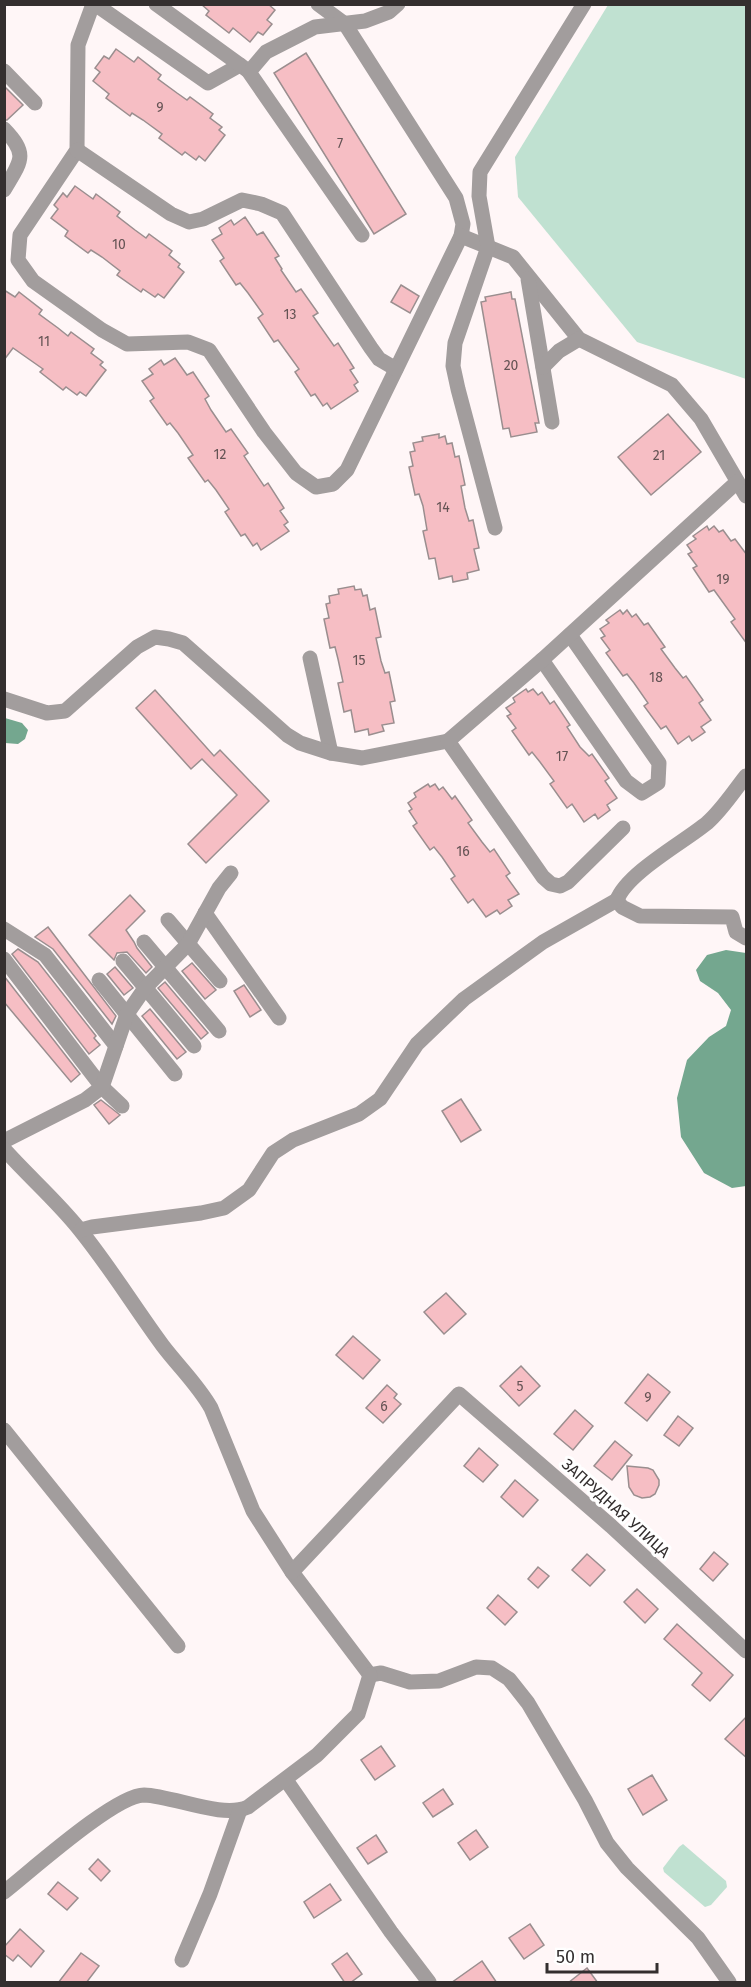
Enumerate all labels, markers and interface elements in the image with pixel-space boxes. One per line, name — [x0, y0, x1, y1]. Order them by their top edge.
house number: 9 — [156, 99, 164, 116]
house number: 7 — [337, 135, 343, 152]
house number: 10 — [112, 236, 126, 253]
house number: 13 — [283, 306, 297, 323]
house number: 11 — [38, 333, 50, 350]
house number: 20 — [504, 357, 519, 374]
house number: 12 — [214, 446, 227, 463]
house number: 21 — [653, 447, 665, 464]
house number: 14 — [436, 499, 450, 516]
house number: 19 — [716, 571, 730, 588]
house number: 15 — [352, 652, 366, 669]
house number: 18 — [649, 669, 663, 686]
house number: 17 — [556, 748, 568, 765]
house number: 16 — [456, 843, 470, 860]
house number: 5 — [516, 1378, 524, 1395]
house number: 9 — [644, 1389, 652, 1406]
house number: 6 — [380, 1398, 388, 1415]
street label: ЗАПРУДНАЯ УЛИЦА — [558, 1455, 675, 1562]
scale bar — [547, 1936, 656, 1974]
text: 50 m — [556, 1946, 595, 1968]

